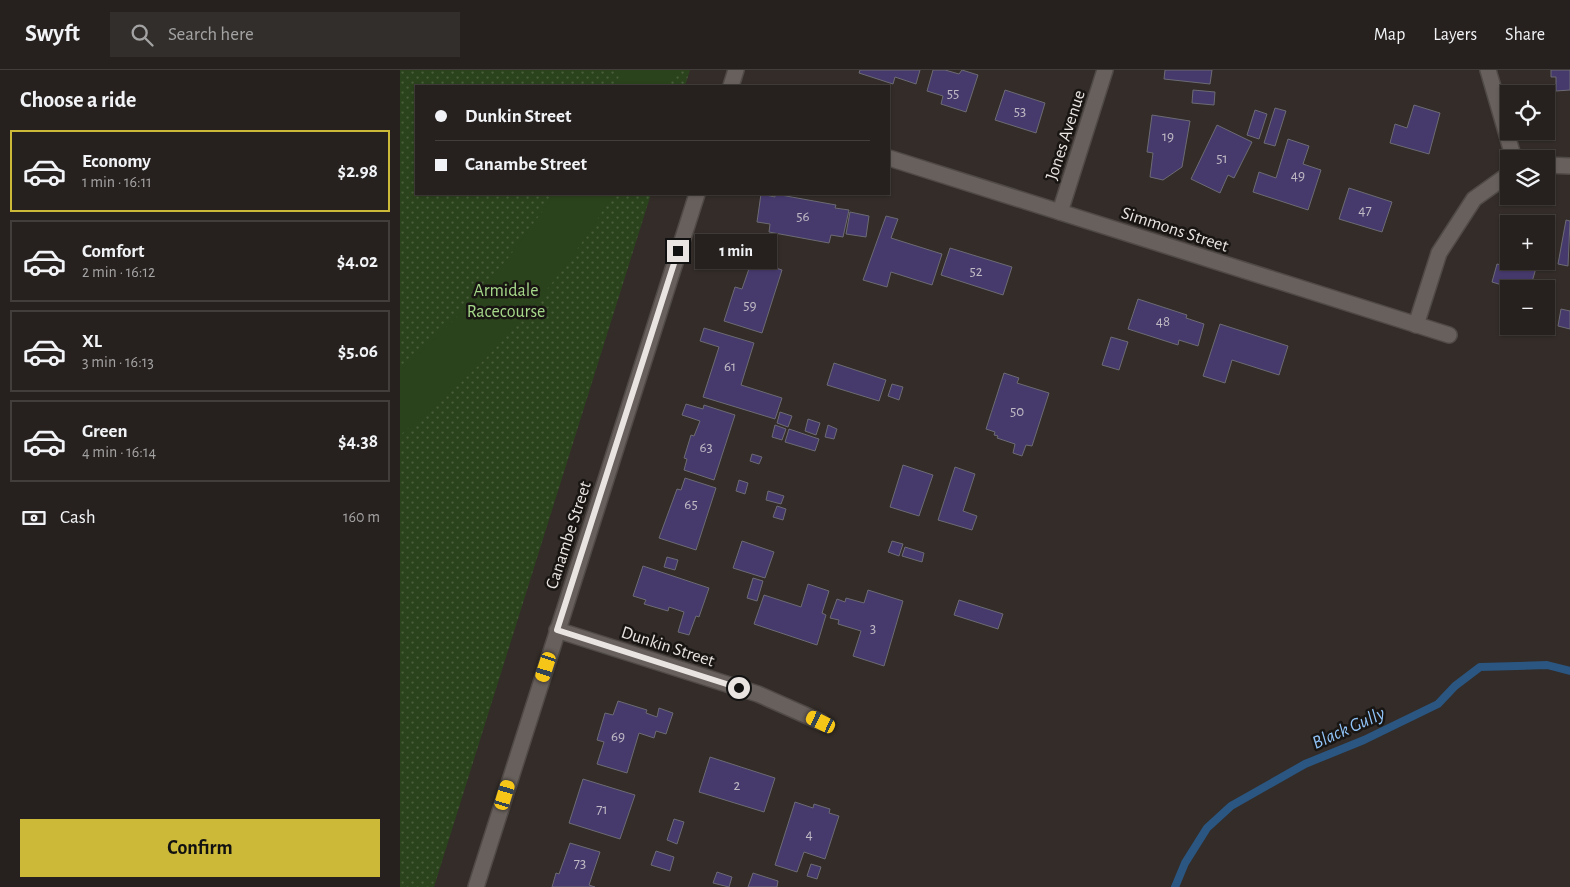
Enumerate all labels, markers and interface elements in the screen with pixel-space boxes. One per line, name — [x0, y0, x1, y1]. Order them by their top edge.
search box — [110, 12, 460, 57]
icon: search — [128, 21, 156, 49]
text: Swyft — [25, 22, 80, 46]
text: Search here — [168, 25, 254, 44]
text: Map — [1374, 26, 1405, 44]
text: Layers — [1433, 26, 1477, 44]
text: Share — [1505, 26, 1545, 44]
map controls — [1500, 85, 1555, 335]
button: locate — [1500, 85, 1555, 140]
house number: 55 — [947, 86, 959, 101]
street label: Jones Avenue — [1043, 88, 1089, 183]
text: Choose a ride — [20, 89, 136, 111]
house number: 53 — [1014, 104, 1026, 119]
text: Dunkin Street — [465, 107, 571, 126]
house number: 19 — [1162, 129, 1174, 144]
icon: car — [22, 149, 67, 194]
button: layers — [1500, 150, 1555, 205]
house number: 51 — [1216, 151, 1228, 166]
text: Economy — [82, 152, 151, 171]
text: Canambe Street — [465, 155, 587, 174]
text: $2.98 — [338, 162, 378, 181]
house number: 49 — [1291, 168, 1305, 183]
text: 1 min · 16:11 — [82, 174, 152, 190]
house number: 47 — [1358, 203, 1372, 218]
street label: Simmons Street — [1119, 204, 1231, 256]
house number: 56 — [796, 209, 810, 224]
button: + — [1500, 215, 1555, 270]
callout: 1 min — [696, 234, 778, 268]
icon: car — [22, 239, 67, 284]
route end — [667, 240, 689, 262]
text: Comfort — [82, 242, 144, 261]
text: 1 min — [719, 243, 753, 259]
text: $4.02 — [337, 252, 378, 271]
text: 2 min · 16:12 — [82, 264, 155, 280]
house number: 52 — [969, 264, 983, 279]
button: − — [1500, 280, 1555, 335]
park label: Armidale Racecourse — [467, 282, 545, 321]
house number: 59 — [743, 298, 757, 313]
house number: 48 — [1156, 314, 1170, 329]
icon: car — [22, 329, 67, 374]
text: XL — [82, 332, 102, 351]
text: $5.06 — [338, 342, 378, 361]
text: 3 min · 16:13 — [82, 354, 154, 370]
house number: 61 — [724, 359, 736, 374]
house number: 50 — [1010, 404, 1024, 419]
icon: car — [22, 419, 67, 464]
text: Green — [82, 422, 128, 441]
text: $4.38 — [338, 432, 378, 451]
house number: 63 — [699, 440, 713, 455]
text: 4 min · 16:14 — [82, 444, 156, 460]
street label: Canambe Street — [543, 479, 595, 591]
house number: 65 — [684, 497, 698, 512]
icon: cash — [20, 504, 48, 532]
text: Cash — [60, 508, 96, 527]
text: 160 m — [343, 509, 380, 525]
house number: 3 — [870, 621, 876, 636]
street label: Dunkin Street — [619, 623, 717, 671]
car — [534, 650, 557, 684]
route start — [728, 677, 750, 699]
water label: Black Gully — [1309, 704, 1388, 753]
car — [804, 709, 837, 735]
house number: 69 — [611, 729, 625, 744]
car — [493, 778, 516, 812]
house number: 2 — [734, 778, 741, 793]
house number: 71 — [596, 802, 608, 817]
button: Confirm — [20, 819, 380, 877]
house number: 4 — [805, 827, 813, 842]
house number: 73 — [574, 856, 586, 871]

